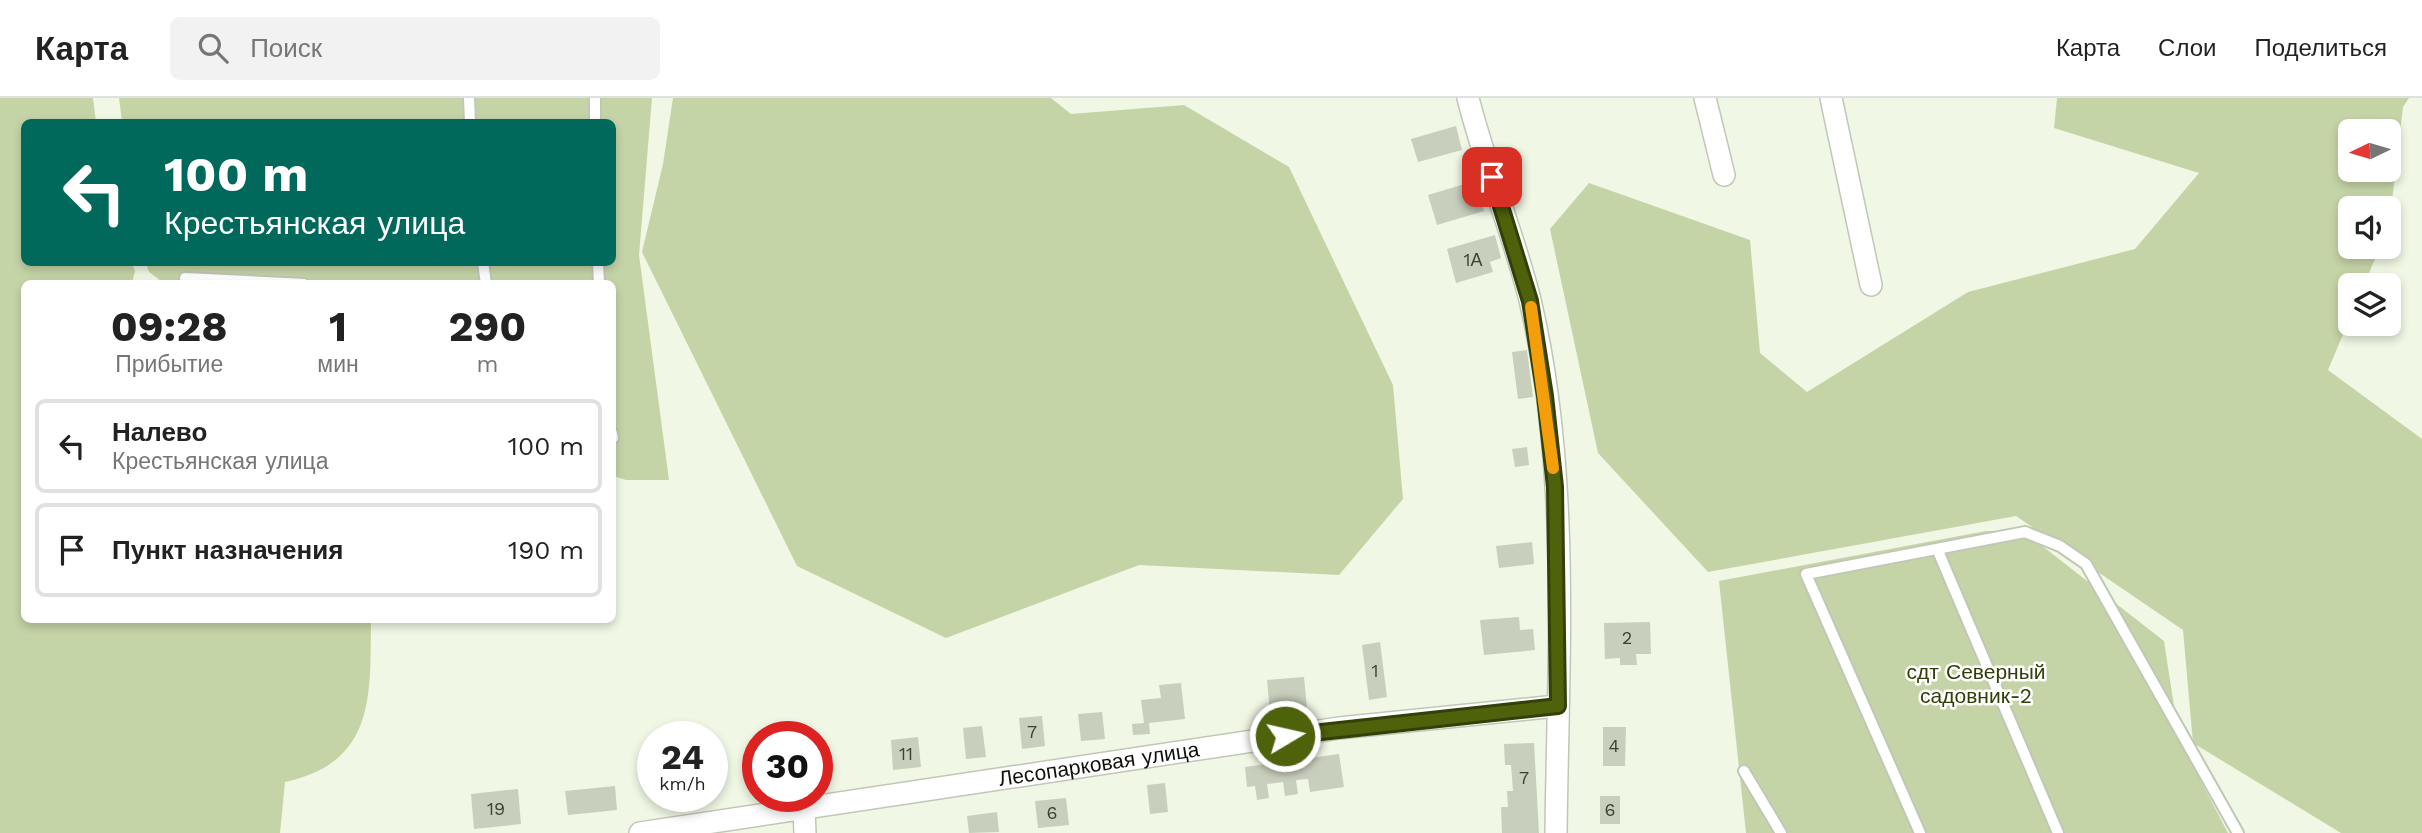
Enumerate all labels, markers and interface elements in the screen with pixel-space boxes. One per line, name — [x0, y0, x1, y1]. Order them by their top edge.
search box — [170, 17, 660, 80]
text: Карта — [35, 29, 128, 68]
icon: search — [194, 29, 232, 67]
text: Поиск — [250, 33, 322, 63]
text: Карта — [2056, 34, 2120, 62]
text: Слои — [2158, 34, 2216, 62]
text: Поделиться — [2254, 34, 2387, 62]
north arrow — [2338, 119, 2401, 182]
map controls — [2338, 119, 2401, 336]
text: 100 m — [164, 145, 308, 203]
icon: left — [49, 147, 140, 238]
pin — [1462, 147, 1522, 207]
icon: arrive — [1473, 158, 1511, 196]
button: sound — [2338, 196, 2401, 259]
text: Крестьянская улица — [164, 204, 465, 242]
house number: 1А — [1463, 249, 1483, 270]
button: layers — [2338, 273, 2401, 336]
text: 09:28 — [111, 302, 228, 351]
text: 1 — [329, 302, 347, 351]
text: 290 — [448, 302, 526, 351]
text: Прибытие — [115, 351, 223, 378]
text: мин — [317, 351, 359, 378]
text: m — [476, 351, 498, 378]
text: Налево — [112, 417, 207, 447]
icon: left — [53, 427, 91, 465]
text: 100 m — [508, 431, 584, 461]
text: Крестьянская улица — [112, 448, 329, 475]
icon: arrive — [53, 531, 91, 569]
text: Пункт назначения — [112, 535, 343, 565]
text: 190 m — [508, 535, 584, 565]
house number: 2 — [1622, 627, 1632, 648]
park label: сдт Северный садовник-2 — [1906, 659, 2046, 708]
house number: 1 — [1371, 660, 1379, 681]
position arrow — [1248, 699, 1322, 773]
speed limit sign: 30 — [742, 721, 833, 812]
house number: 7 — [1027, 721, 1037, 742]
house number: 4 — [1609, 735, 1620, 756]
text: 24 — [661, 736, 704, 778]
street label: Лесопарковая улица — [997, 736, 1201, 791]
house number: 11 — [899, 743, 913, 764]
house number: 7 — [1519, 767, 1529, 788]
text: km/h — [659, 773, 706, 794]
house number: 19 — [487, 798, 505, 819]
house number: 6 — [1605, 799, 1615, 820]
house number: 6 — [1047, 802, 1057, 823]

